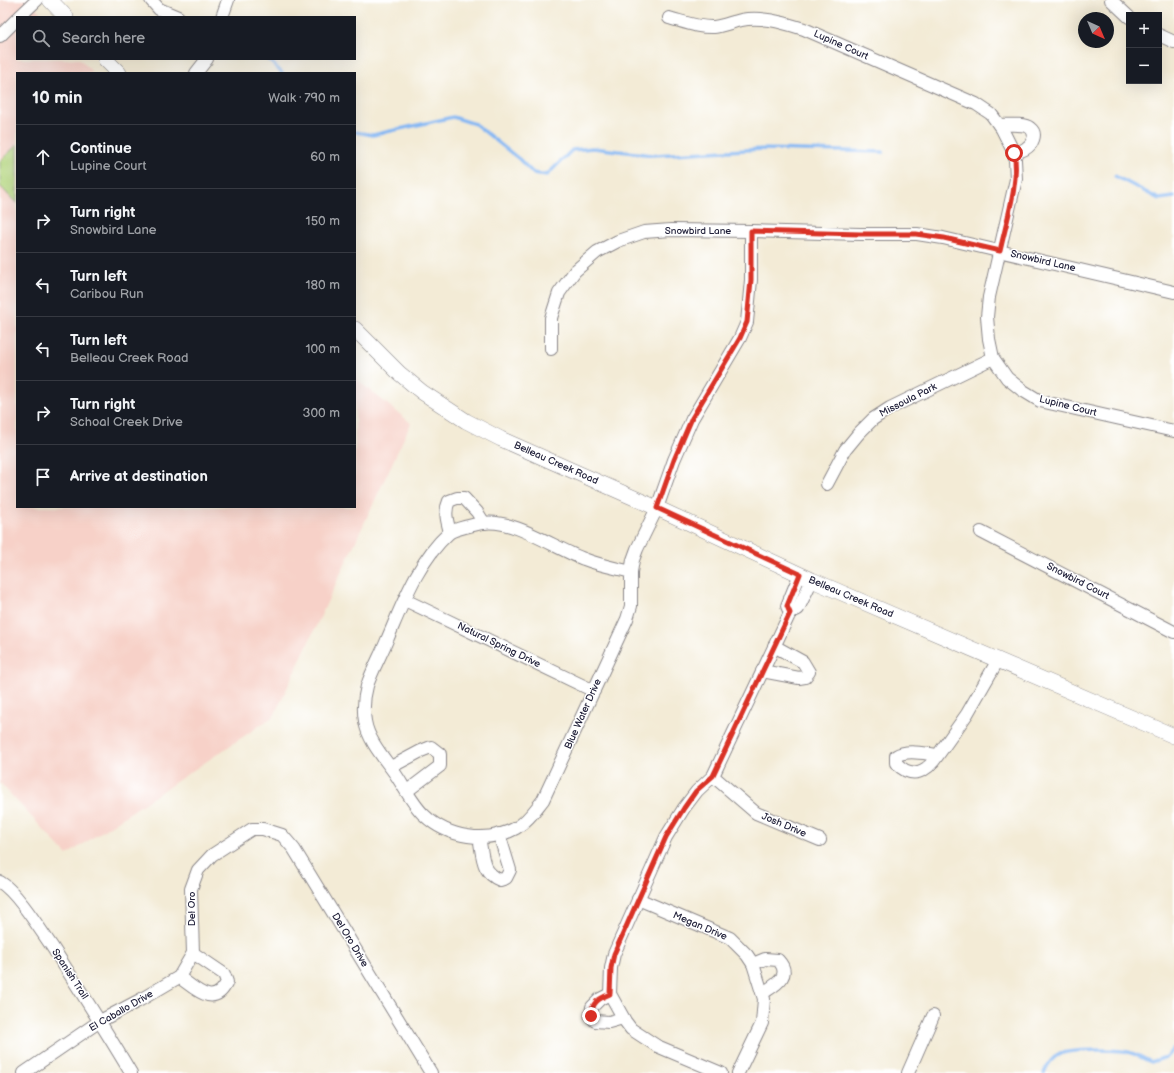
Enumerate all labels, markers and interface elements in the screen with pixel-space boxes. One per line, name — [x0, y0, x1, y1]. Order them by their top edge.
north arrow — [1078, 12, 1114, 48]
map controls — [1126, 12, 1162, 84]
button: + — [1126, 12, 1162, 48]
search box — [16, 16, 356, 60]
icon: search — [30, 27, 52, 49]
street label: Lupine Court — [812, 28, 870, 62]
text: Search here — [62, 29, 145, 48]
button: − — [1126, 48, 1162, 84]
text: 10 min — [32, 88, 83, 108]
text: Walk · 790 m — [268, 90, 340, 106]
text: Continue — [70, 139, 132, 158]
route start — [1005, 144, 1023, 162]
icon: ahead — [32, 146, 54, 168]
text: 60 m — [310, 149, 340, 165]
text: Lupine Court — [70, 158, 146, 174]
text: Turn right — [70, 203, 135, 222]
icon: right — [32, 210, 54, 232]
text: 150 m — [306, 213, 340, 229]
text: Snowbird Lane — [70, 222, 156, 238]
street label: Snowbird Lane — [665, 225, 731, 237]
street label: Snowbird Lane — [1009, 248, 1077, 274]
text: Turn left — [70, 267, 127, 286]
icon: left — [32, 274, 54, 296]
text: 180 m — [305, 277, 340, 293]
text: Caribou Run — [70, 286, 143, 302]
text: Turn left — [70, 331, 127, 350]
icon: left — [32, 338, 54, 360]
text: 100 m — [305, 341, 340, 357]
text: Belleau Creek Road — [70, 350, 189, 366]
street label: Missoula Park — [877, 380, 939, 420]
street label: Lupine Court — [1038, 393, 1098, 419]
text: Turn right — [70, 395, 135, 414]
icon: right — [32, 402, 54, 424]
text: 300 m — [302, 405, 340, 421]
text: Schoal Creek Drive — [70, 414, 183, 430]
street label: Belleau Creek Road — [512, 439, 600, 487]
icon: arrive — [32, 466, 54, 488]
text: Arrive at destination — [70, 467, 208, 486]
street label: Snowbird Court — [1045, 560, 1111, 602]
street label: Belleau Creek Road — [807, 574, 896, 620]
street label: Natural Spring Drive — [455, 620, 543, 670]
street label: Blue Water Drive — [562, 677, 604, 751]
street label: Josh Drive — [760, 810, 808, 840]
street label: Del Oro — [186, 891, 198, 926]
street label: Megan Drive — [671, 909, 729, 943]
street label: Del Oro Drive — [329, 911, 371, 969]
street label: Spanish Trail — [49, 947, 91, 1001]
street label: El Caballo Drive — [87, 988, 155, 1034]
route end — [582, 1007, 600, 1025]

